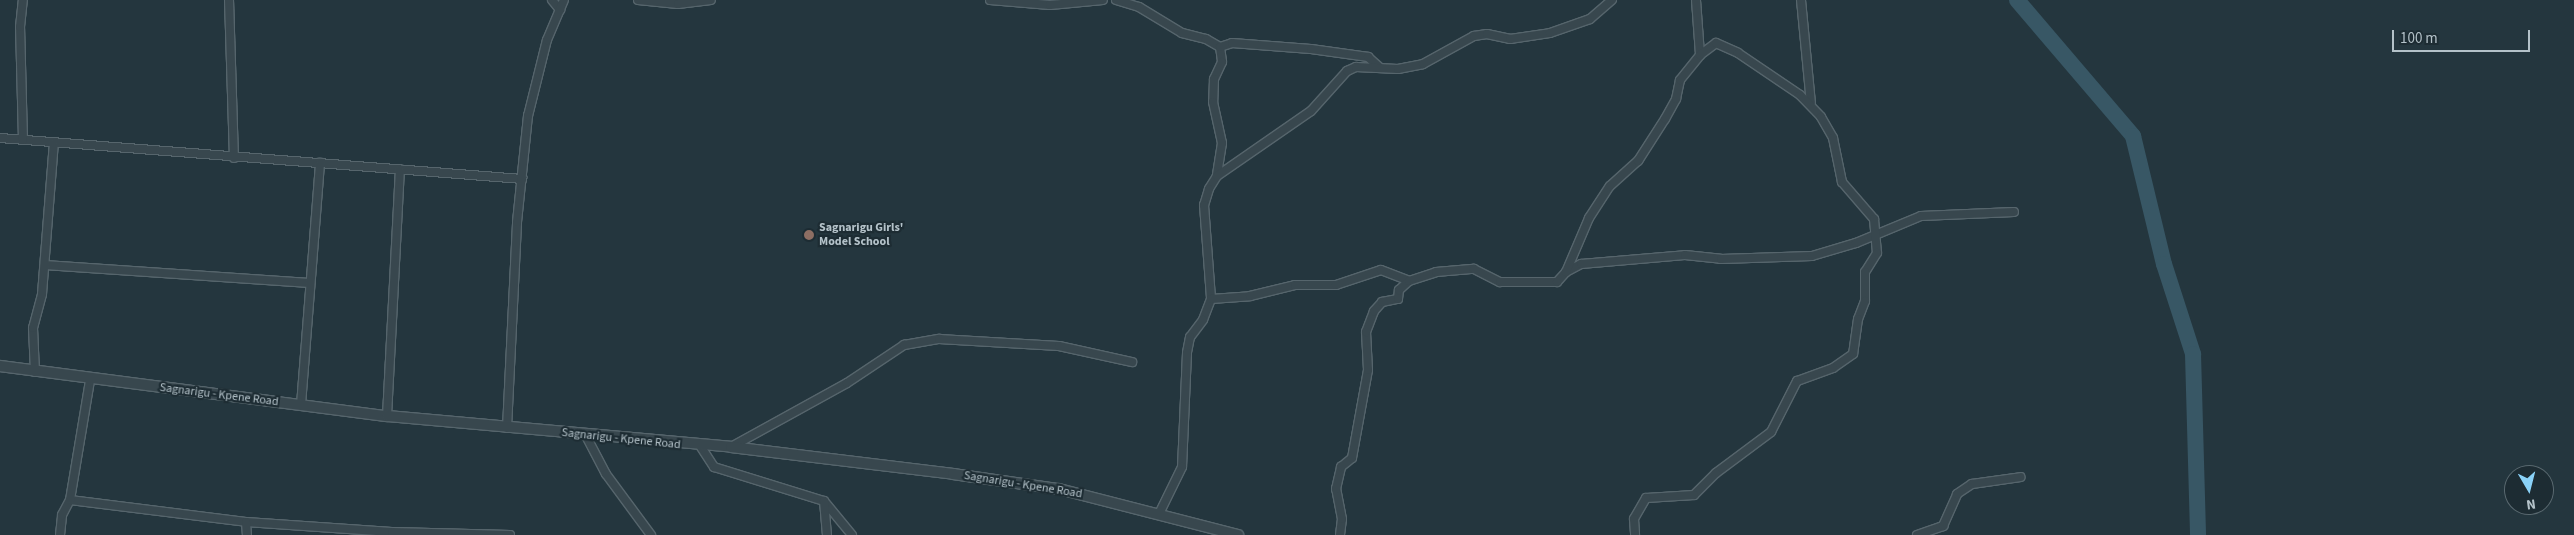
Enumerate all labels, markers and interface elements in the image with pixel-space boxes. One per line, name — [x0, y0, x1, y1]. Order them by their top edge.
scale bar — [2394, 20, 2532, 52]
text: 100 m — [2400, 28, 2438, 49]
place label: Sagnarigu Girls' Model School — [819, 221, 903, 249]
marker: Sagnarigu Girls' Model School — [803, 229, 815, 241]
street label: Sagnarigu - Kpene Road — [159, 381, 279, 409]
street label: Sagnarigu - Kpene Road — [561, 426, 681, 452]
north arrow — [2504, 465, 2554, 515]
street label: Sagnarigu - Kpene Road — [963, 469, 1083, 501]
text: N — [2525, 493, 2537, 514]

